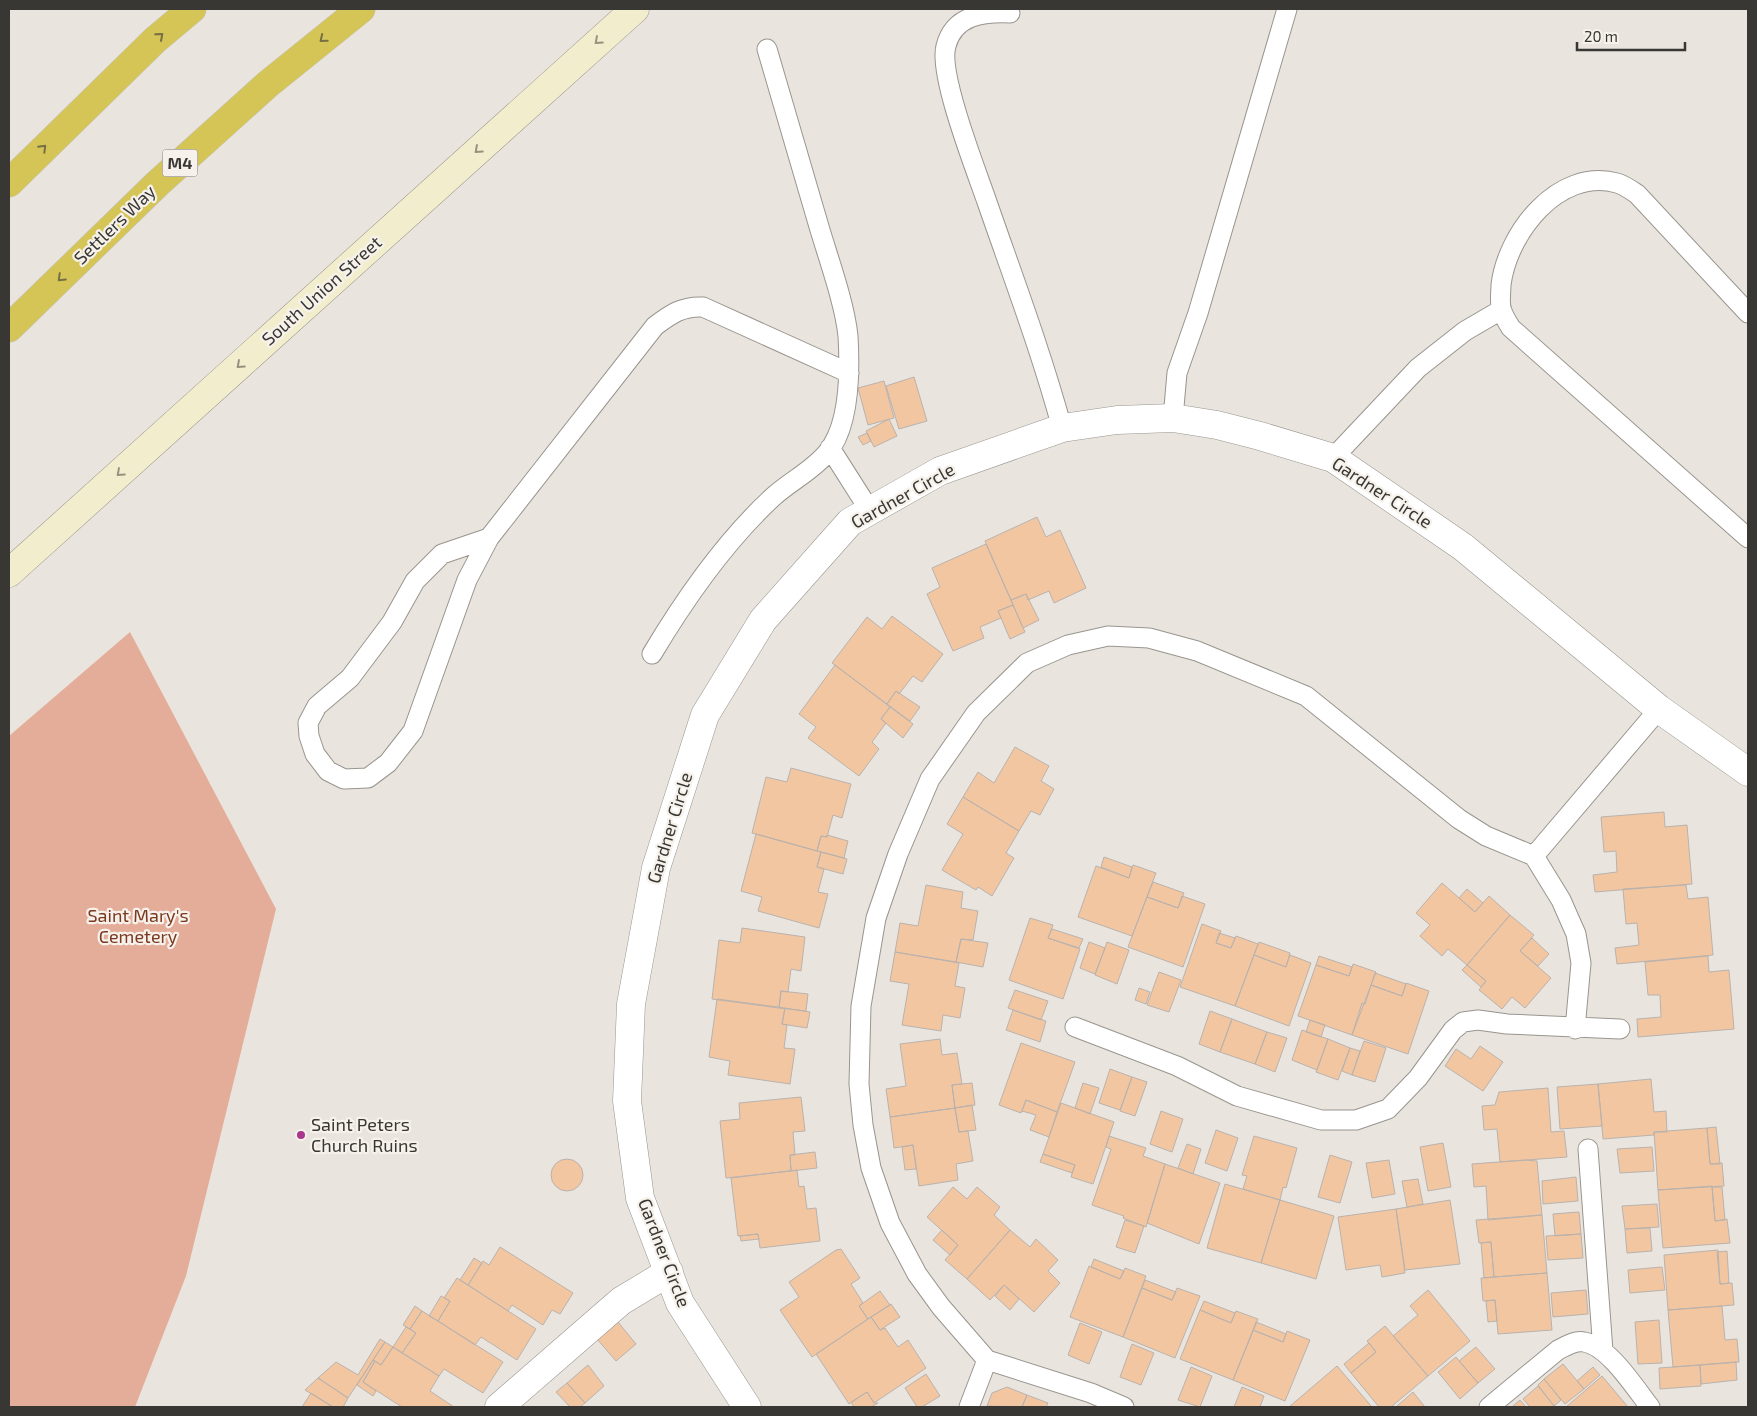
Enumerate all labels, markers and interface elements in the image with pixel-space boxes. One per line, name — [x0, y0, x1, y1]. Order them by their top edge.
scale bar — [1577, 20, 1684, 52]
text: 20 m — [1584, 27, 1618, 45]
one-way arrow — [155, 32, 164, 41]
one-way arrow — [320, 34, 329, 43]
one-way arrow — [595, 36, 604, 45]
one-way arrow — [474, 144, 483, 153]
one-way arrow — [37, 145, 46, 154]
road number: M4 — [162, 150, 198, 177]
street label: Settlers Way — [69, 180, 160, 269]
street label: South Union Street — [257, 231, 386, 350]
one-way arrow — [57, 272, 66, 281]
one-way arrow — [237, 359, 246, 368]
street label: Gardner Circle — [1328, 452, 1437, 533]
street label: Gardner Circle — [847, 458, 958, 533]
one-way arrow — [116, 468, 125, 477]
street label: Gardner Circle — [642, 769, 696, 886]
park label: Saint Mary's Cemetery — [87, 904, 189, 947]
place label: Saint Peters Church Ruins — [311, 1113, 418, 1156]
marker: Saint Peters Church Ruins — [295, 1129, 307, 1141]
street label: Gardner Circle — [634, 1195, 696, 1310]

